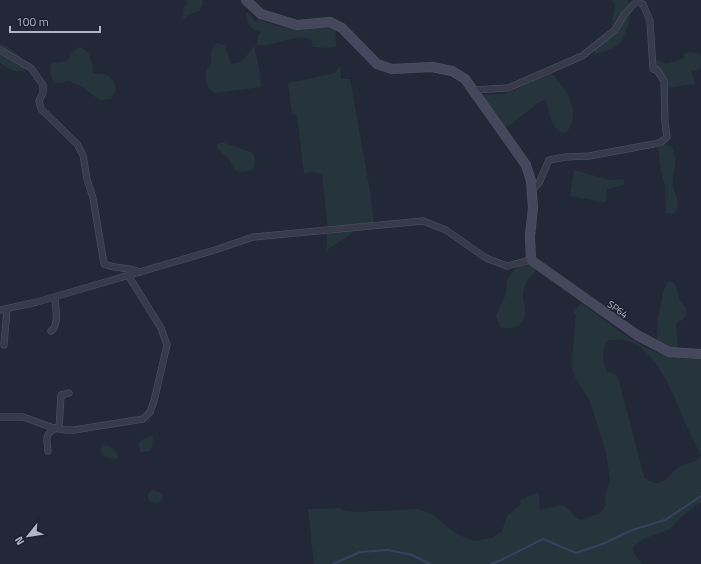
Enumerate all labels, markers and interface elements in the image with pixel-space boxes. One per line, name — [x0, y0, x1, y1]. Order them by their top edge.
scale bar — [10, 8, 100, 34]
text: 100 m — [16, 12, 49, 31]
street label: SP64 — [604, 297, 632, 322]
north arrow — [8, 516, 48, 556]
text: N — [11, 534, 28, 548]

